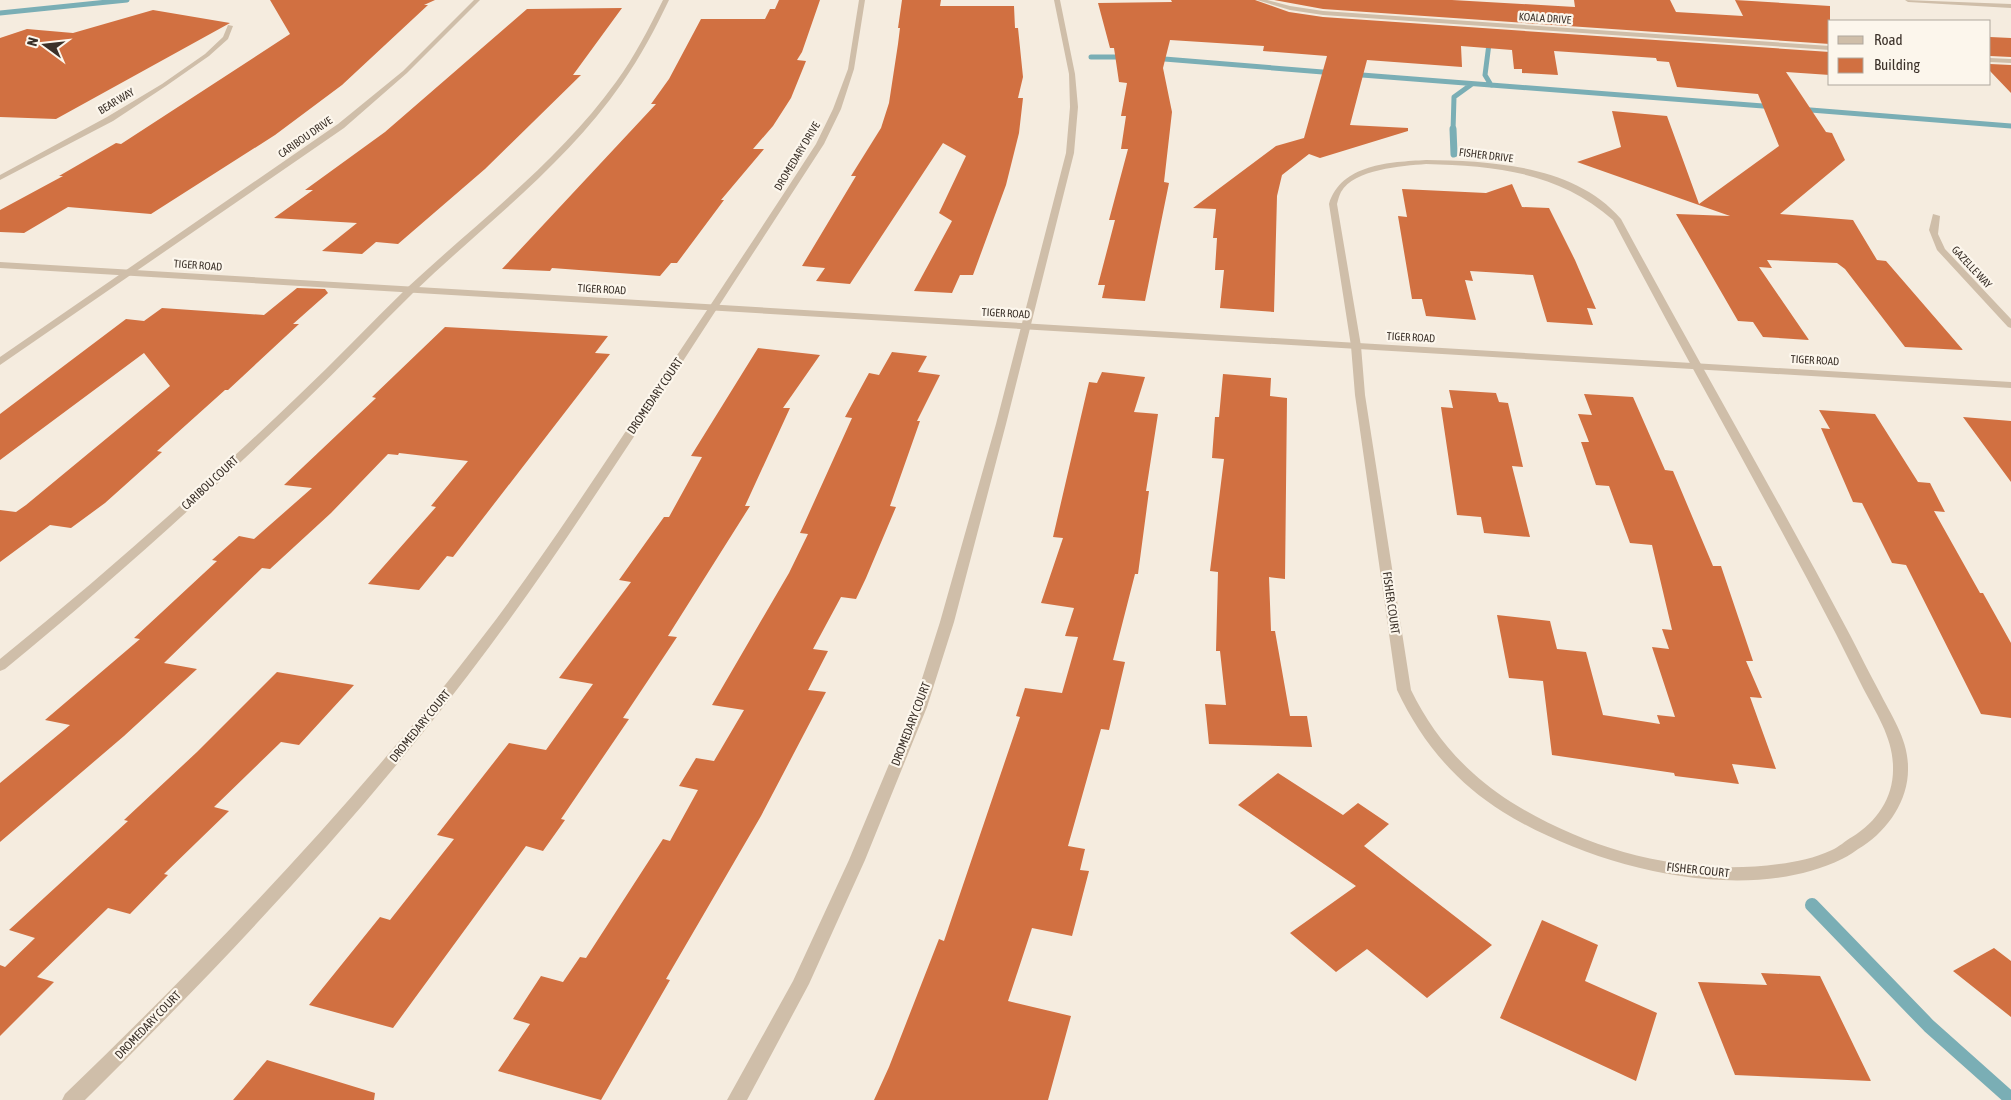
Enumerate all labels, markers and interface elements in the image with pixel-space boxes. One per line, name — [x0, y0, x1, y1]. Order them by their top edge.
street label: KOALA DRIVE — [1518, 10, 1572, 26]
north arrow — [20, 20, 70, 70]
legend — [1828, 20, 1991, 85]
text: Road — [1874, 31, 1903, 48]
text: N — [24, 36, 41, 48]
text: Building — [1874, 56, 1920, 73]
street label: BEAR WAY — [96, 86, 136, 116]
street label: CARIBOU DRIVE — [276, 114, 334, 160]
street label: DROMEDARY DRIVE — [772, 119, 822, 192]
street label: FISHER DRIVE — [1458, 146, 1514, 164]
street label: GAZELLE WAY — [1950, 244, 1995, 291]
street label: TIGER ROAD — [173, 257, 223, 273]
street label: TIGER ROAD — [577, 282, 627, 296]
street label: TIGER ROAD — [981, 306, 1031, 320]
street label: TIGER ROAD — [1386, 330, 1436, 344]
street label: TIGER ROAD — [1790, 353, 1840, 367]
street label: DROMEDARY COURT — [624, 355, 686, 437]
street label: CARIBOU COURT — [179, 453, 242, 513]
street label: FISHER COURT — [1380, 571, 1402, 636]
street label: DROMEDARY COURT — [889, 679, 934, 768]
street label: DROMEDARY COURT — [387, 687, 454, 765]
street label: FISHER COURT — [1666, 860, 1731, 880]
street label: DROMEDARY COURT — [112, 988, 184, 1062]

